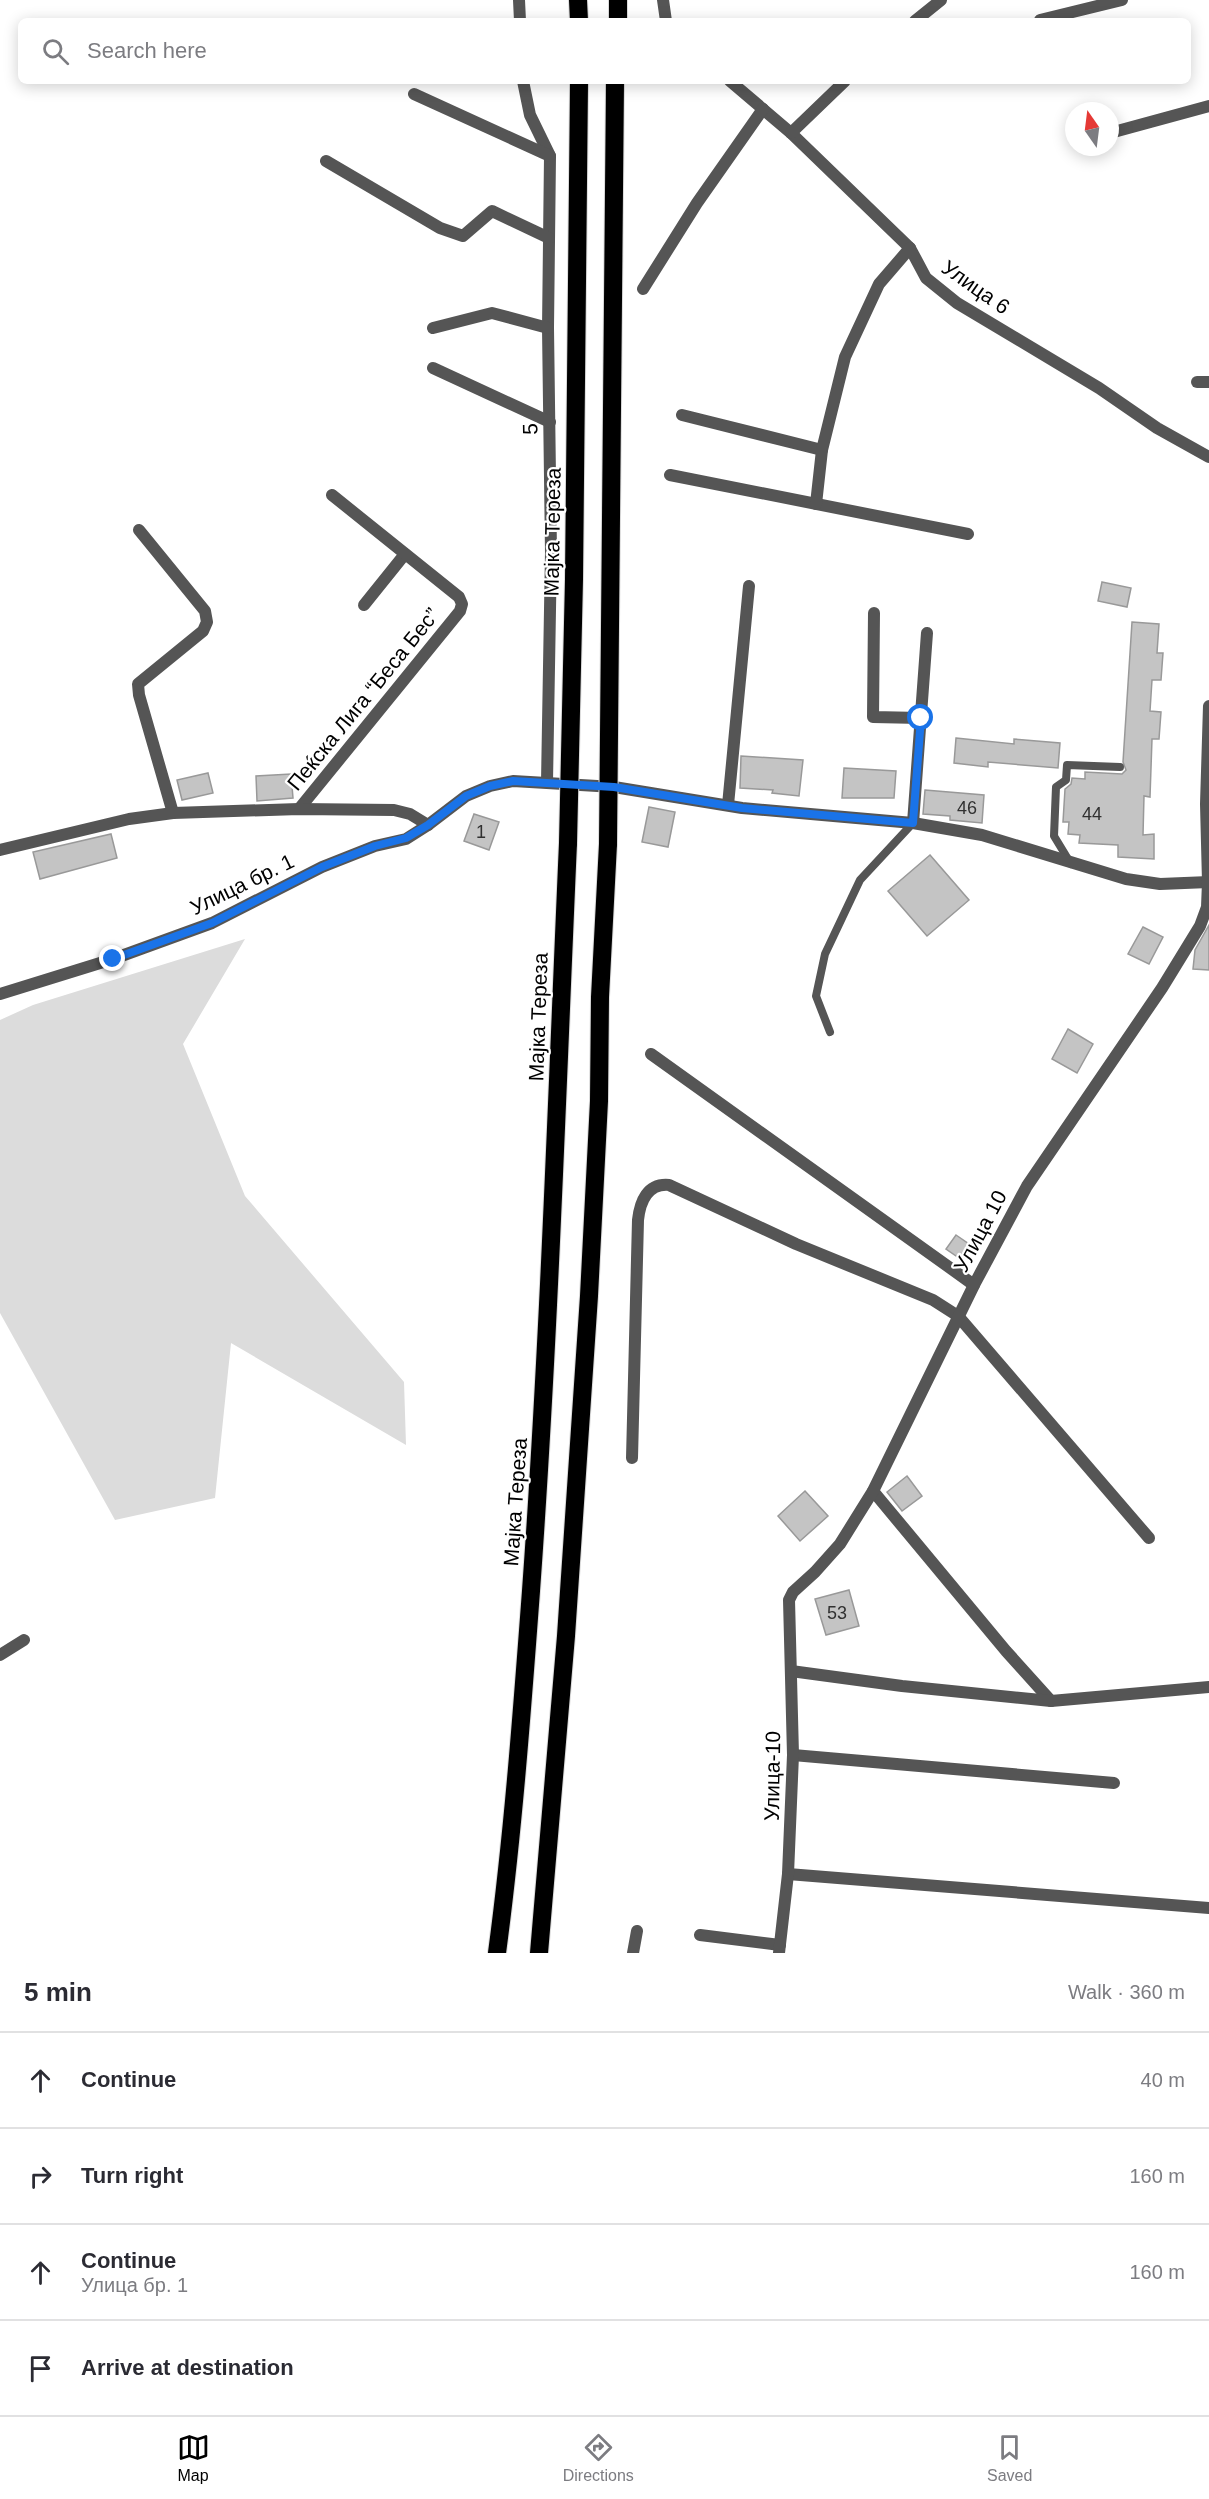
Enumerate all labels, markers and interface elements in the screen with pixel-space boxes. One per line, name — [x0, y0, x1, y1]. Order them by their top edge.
search box — [18, 18, 1191, 84]
icon: search — [39, 35, 72, 68]
text: Search here — [87, 38, 207, 63]
north arrow — [1065, 102, 1119, 156]
street label: Улица 6 — [938, 255, 1014, 319]
street label: 5 — [518, 423, 542, 435]
street label: Мајка Тереза — [539, 467, 565, 597]
street label: Пеќска Лига “Беса Бес” — [283, 603, 443, 795]
route start — [907, 704, 933, 730]
house number: 46 — [957, 798, 977, 818]
house number: 44 — [1082, 804, 1102, 824]
house number: 1 — [476, 822, 486, 842]
street label: Улица бр. 1 — [186, 849, 298, 919]
route end — [99, 945, 125, 971]
street label: Мајка Тереза — [524, 952, 552, 1082]
street label: Улица 10 — [949, 1186, 1011, 1276]
street label: Мајка Тереза — [499, 1437, 531, 1567]
house number: 53 — [827, 1603, 847, 1623]
street label: Улица-10 — [760, 1731, 784, 1821]
text: 5 min — [24, 1977, 92, 2007]
text: Walk · 360 m — [1068, 1981, 1185, 2003]
icon: ahead — [24, 2064, 57, 2097]
text: Continue — [81, 2067, 176, 2092]
text: 40 m — [1141, 2069, 1185, 2091]
icon: right — [24, 2160, 57, 2193]
text: Turn right — [81, 2163, 183, 2188]
text: 160 m — [1129, 2165, 1185, 2187]
text: Continue — [81, 2248, 176, 2273]
icon: ahead — [24, 2256, 57, 2289]
text: 160 m — [1129, 2261, 1185, 2283]
text: Улица бр. 1 — [81, 2274, 188, 2296]
icon: arrive — [24, 2352, 57, 2385]
text: Arrive at destination — [81, 2355, 294, 2380]
tab: Map — [177, 2431, 210, 2485]
tab: Directions — [563, 2431, 634, 2485]
tab: Saved — [987, 2431, 1032, 2485]

